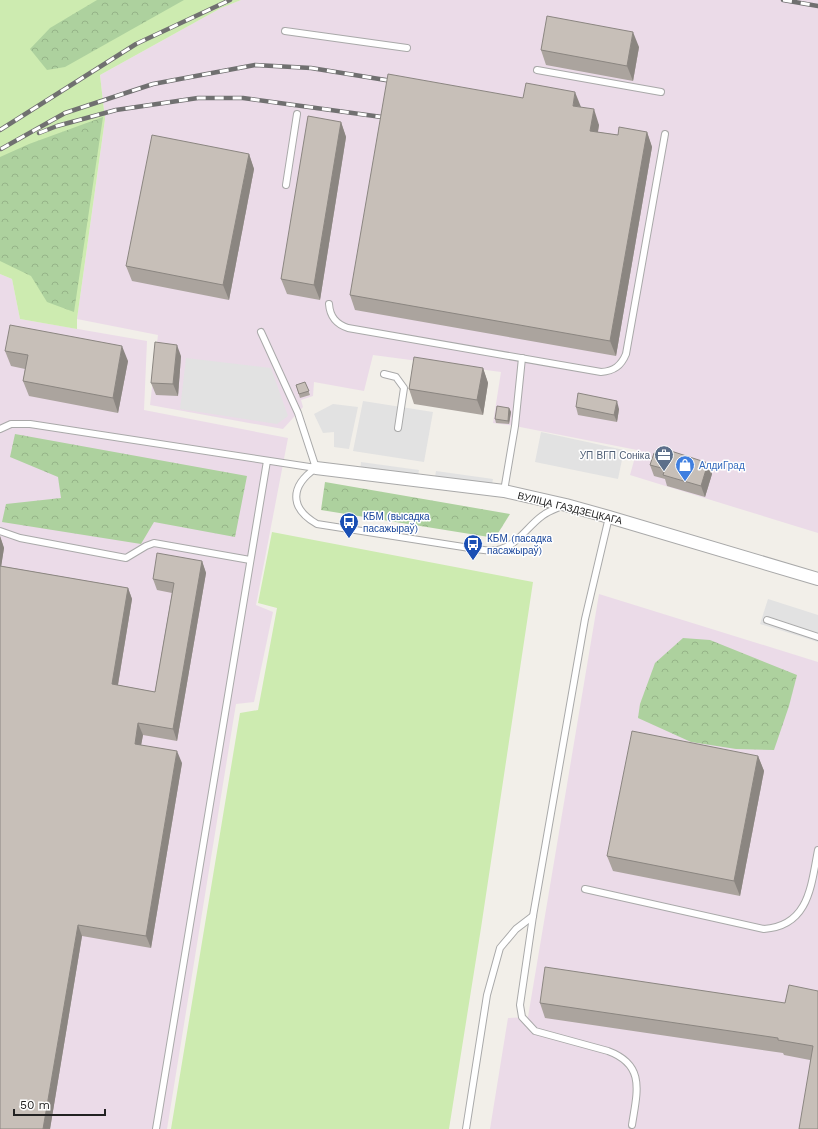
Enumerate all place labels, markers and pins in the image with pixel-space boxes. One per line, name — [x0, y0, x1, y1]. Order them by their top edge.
office icon: УП ВГП Соніка — [653, 444, 675, 472]
place label: УП ВГП Соніка — [580, 450, 650, 461]
shop icon: АлдиГрад — [674, 454, 696, 482]
place label: АлдиГрад — [699, 460, 745, 471]
bus stop icon: КБМ (высадка пасажыраў) — [338, 511, 360, 539]
place label: КБМ (высадка пасажыраў) — [363, 511, 430, 534]
bus stop icon: КБМ (пасадка пасажыраў) — [462, 533, 484, 561]
place label: КБМ (пасадка пасажыраў) — [487, 533, 553, 556]

